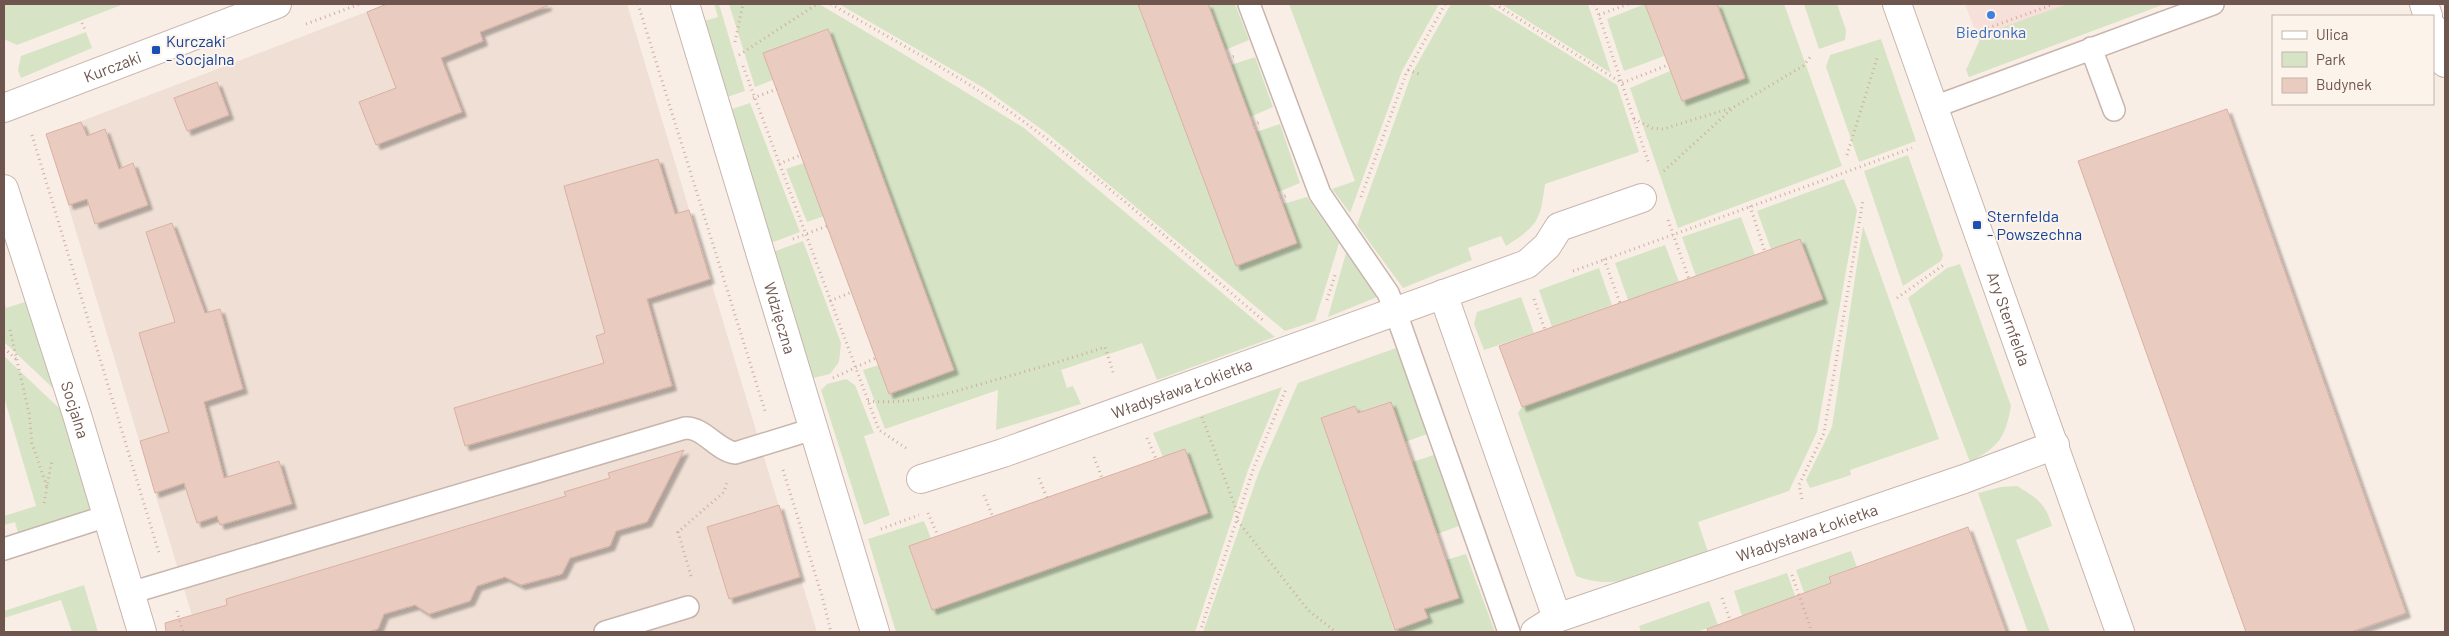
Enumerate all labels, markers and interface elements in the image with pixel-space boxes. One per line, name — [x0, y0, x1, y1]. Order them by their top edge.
marker: Biedronka — [1985, 9, 1997, 21]
legend — [2272, 15, 2434, 105]
place label: Biedronka — [1956, 22, 2026, 41]
text: Ulica — [2316, 25, 2348, 43]
place label: Kurczaki - Socjalna — [166, 31, 234, 68]
marker: Kurczaki - Socjalna — [150, 44, 162, 56]
street label: Kurczaki — [81, 47, 144, 86]
text: Park — [2316, 50, 2346, 68]
text: Budynek — [2316, 75, 2372, 93]
place label: Sternfelda - Powszechna — [1987, 206, 2082, 243]
marker: Sternfelda - Powszechna — [1971, 219, 1983, 231]
street label: Ary Sternfelda — [1984, 269, 2035, 368]
street label: Wdzięczna — [761, 280, 800, 356]
street label: Władysława Łokietka — [1109, 354, 1254, 422]
street label: Socjalna — [58, 379, 93, 441]
street label: Władysława Łokietka — [1733, 499, 1880, 565]

